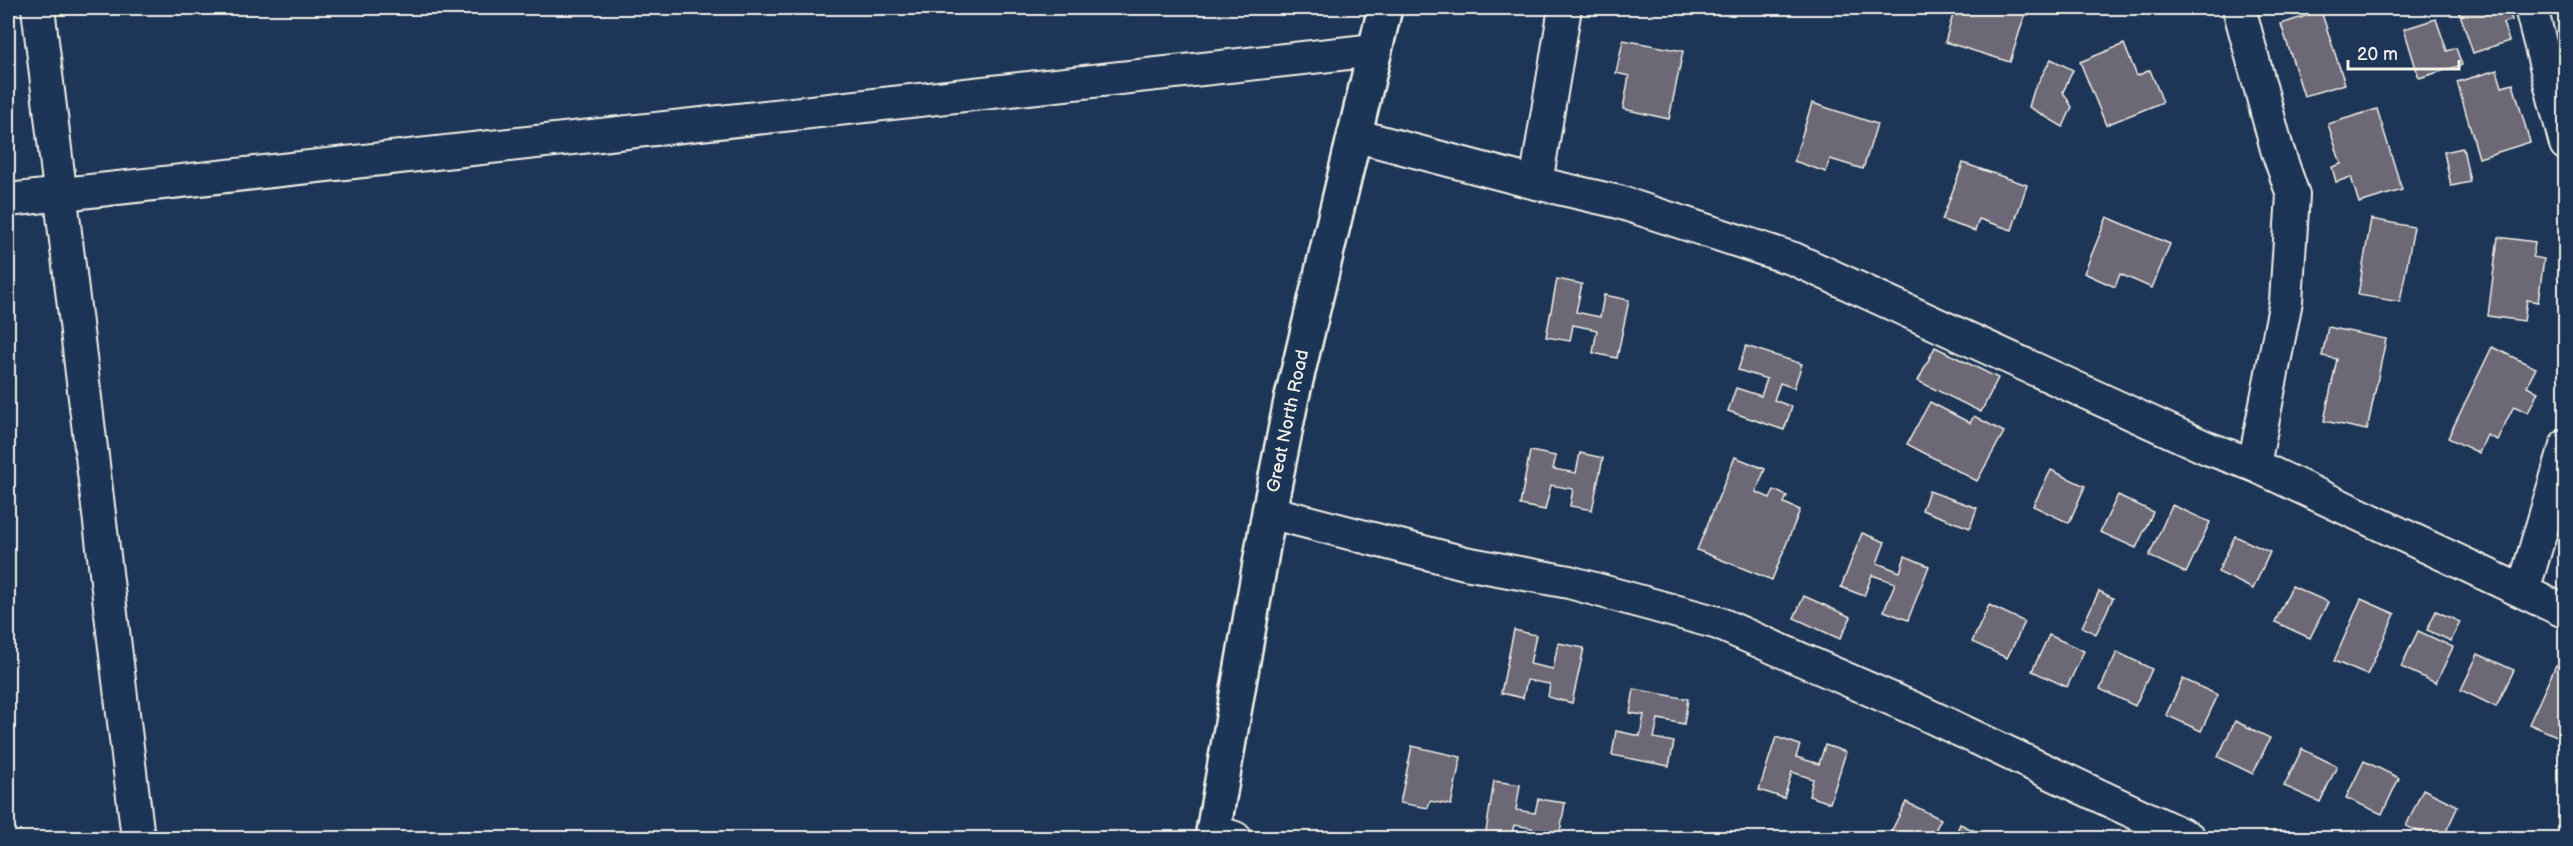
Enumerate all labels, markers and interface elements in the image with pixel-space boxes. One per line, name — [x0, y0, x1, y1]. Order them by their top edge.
scale bar — [2348, 33, 2459, 71]
text: 20 m — [2357, 44, 2398, 65]
street label: Great North Road — [1263, 348, 1313, 494]

